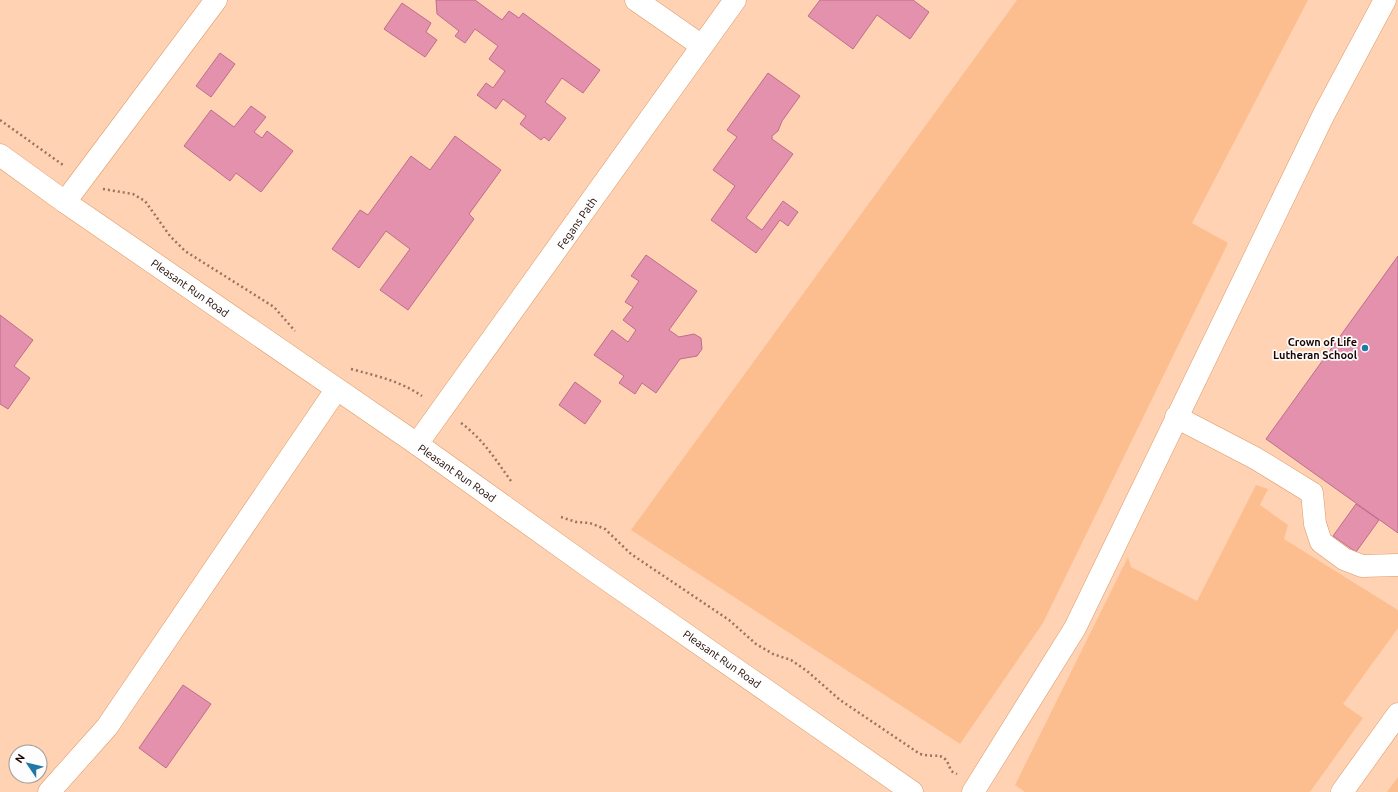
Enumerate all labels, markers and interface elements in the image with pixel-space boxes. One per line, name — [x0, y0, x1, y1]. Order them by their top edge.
street label: Fegans Path — [555, 195, 599, 251]
street label: Pleasant Run Road — [149, 257, 231, 319]
place label: Crown of Life Lutheran School — [1273, 336, 1358, 361]
marker: Crown of Life Lutheran School — [1360, 343, 1370, 353]
street label: Pleasant Run Road — [416, 442, 498, 504]
street label: Pleasant Run Road — [681, 628, 763, 690]
north arrow — [8, 744, 48, 784]
text: N — [13, 751, 27, 765]

